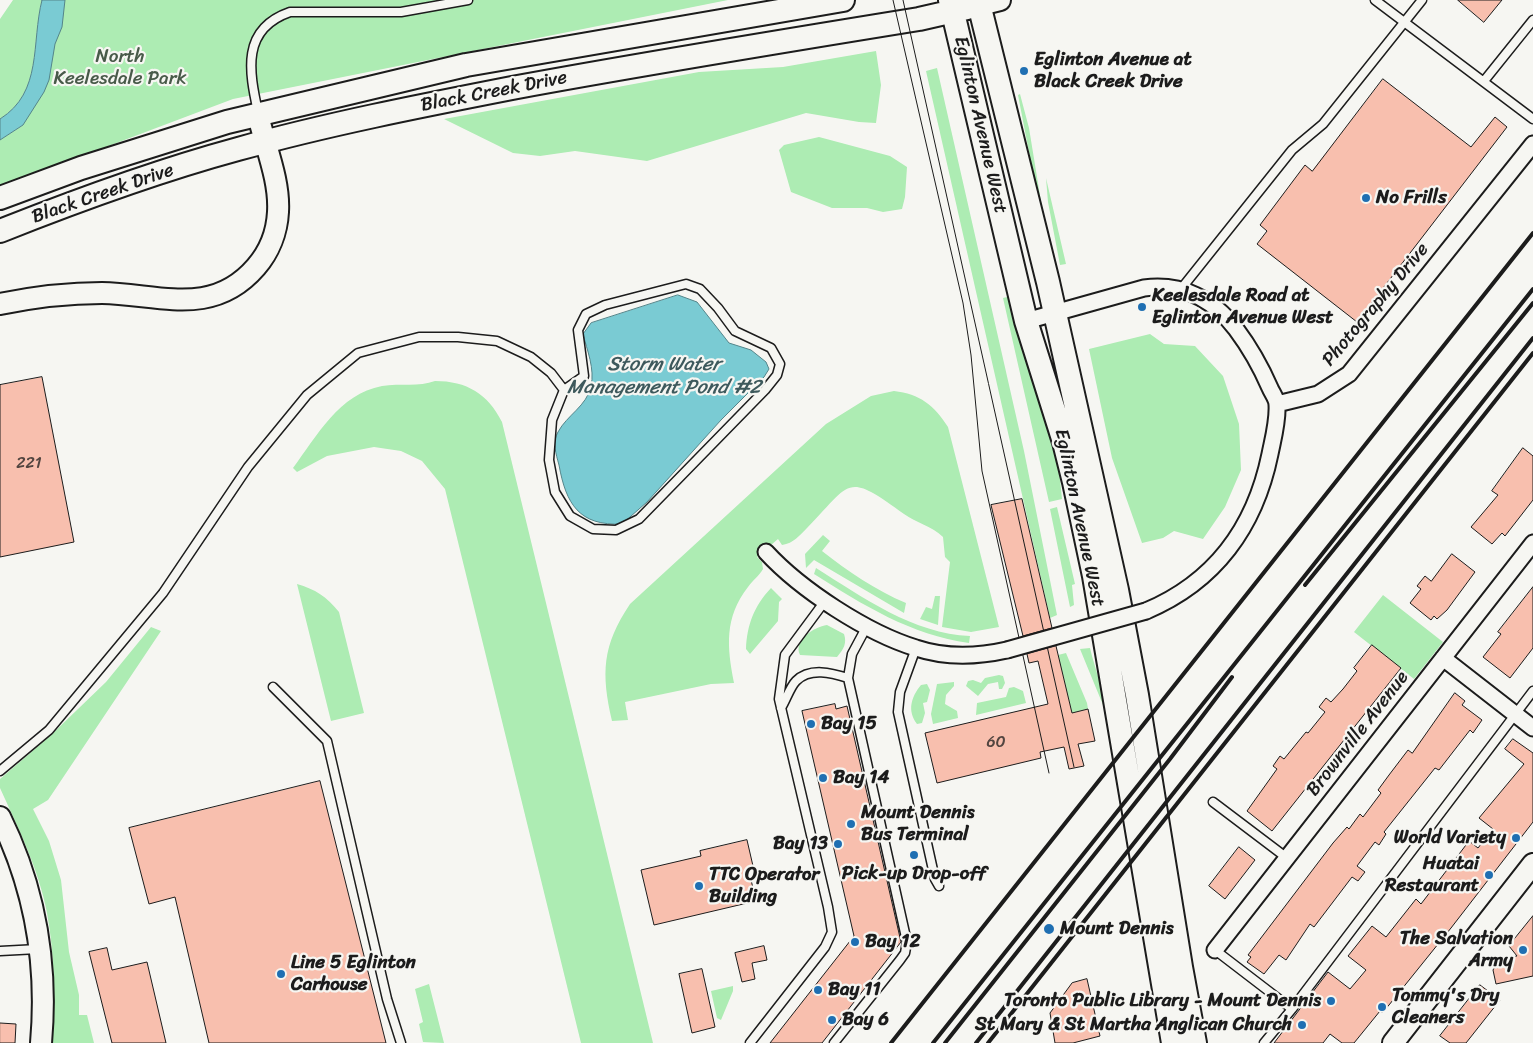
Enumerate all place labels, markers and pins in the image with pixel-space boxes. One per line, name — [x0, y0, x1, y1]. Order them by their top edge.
place label: Eglinton Avenue at Black Creek Drive — [1034, 49, 1192, 93]
marker: Eglinton Avenue at Black Creek Drive — [1018, 65, 1030, 77]
place label: No Frills — [1376, 187, 1447, 209]
marker: No Frills — [1360, 192, 1372, 204]
place label: Keelesdale Road at Eglinton Avenue West — [1152, 285, 1333, 329]
marker: Keelesdale Road at Eglinton Avenue West — [1136, 301, 1148, 313]
place label: Bay 15 — [821, 713, 877, 735]
marker: Bay 15 — [805, 718, 817, 730]
place label: Bay 14 — [833, 767, 889, 789]
marker: Bay 14 — [817, 772, 829, 784]
place label: Mount Dennis Bus Terminal — [861, 802, 974, 846]
marker: Mount Dennis Bus Terminal — [845, 818, 857, 830]
place label: World Variety — [1394, 827, 1506, 849]
marker: World Variety — [1510, 832, 1522, 844]
place label: Bay 13 — [773, 833, 828, 855]
marker: Bay 13 — [832, 838, 844, 850]
marker: Pick-up Drop-off — [908, 849, 920, 861]
place label: Huatai Restaurant — [1385, 853, 1479, 897]
place label: Pick-up Drop-off — [842, 863, 986, 885]
place label: TTC Operator Building — [709, 864, 819, 908]
marker: Huatai Restaurant — [1483, 869, 1495, 881]
marker: TTC Operator Building — [693, 880, 705, 892]
place label: Mount Dennis — [1060, 918, 1173, 940]
marker: Mount Dennis — [1042, 922, 1056, 936]
place label: The Salvation Army — [1400, 928, 1513, 972]
place label: Bay 12 — [865, 931, 920, 953]
marker: Bay 12 — [849, 936, 861, 948]
marker: The Salvation Army — [1517, 944, 1529, 956]
place label: Line 5 Eglinton Carhouse — [291, 952, 416, 996]
marker: Line 5 Eglinton Carhouse — [275, 968, 287, 980]
place label: Bay 11 — [828, 979, 881, 1001]
marker: Bay 11 — [812, 984, 824, 996]
place label: Tommy's Dry Cleaners — [1392, 985, 1499, 1029]
place label: Toronto Public Library - Mount Dennis — [1004, 990, 1321, 1012]
marker: Toronto Public Library - Mount Dennis — [1325, 995, 1337, 1007]
marker: Tommy's Dry Cleaners — [1376, 1001, 1388, 1013]
place label: Bay 6 — [842, 1009, 889, 1031]
marker: Bay 6 — [826, 1014, 838, 1026]
place label: St Mary & St Martha Anglican Church — [975, 1014, 1292, 1036]
marker: St Mary & St Martha Anglican Church — [1296, 1019, 1308, 1031]

